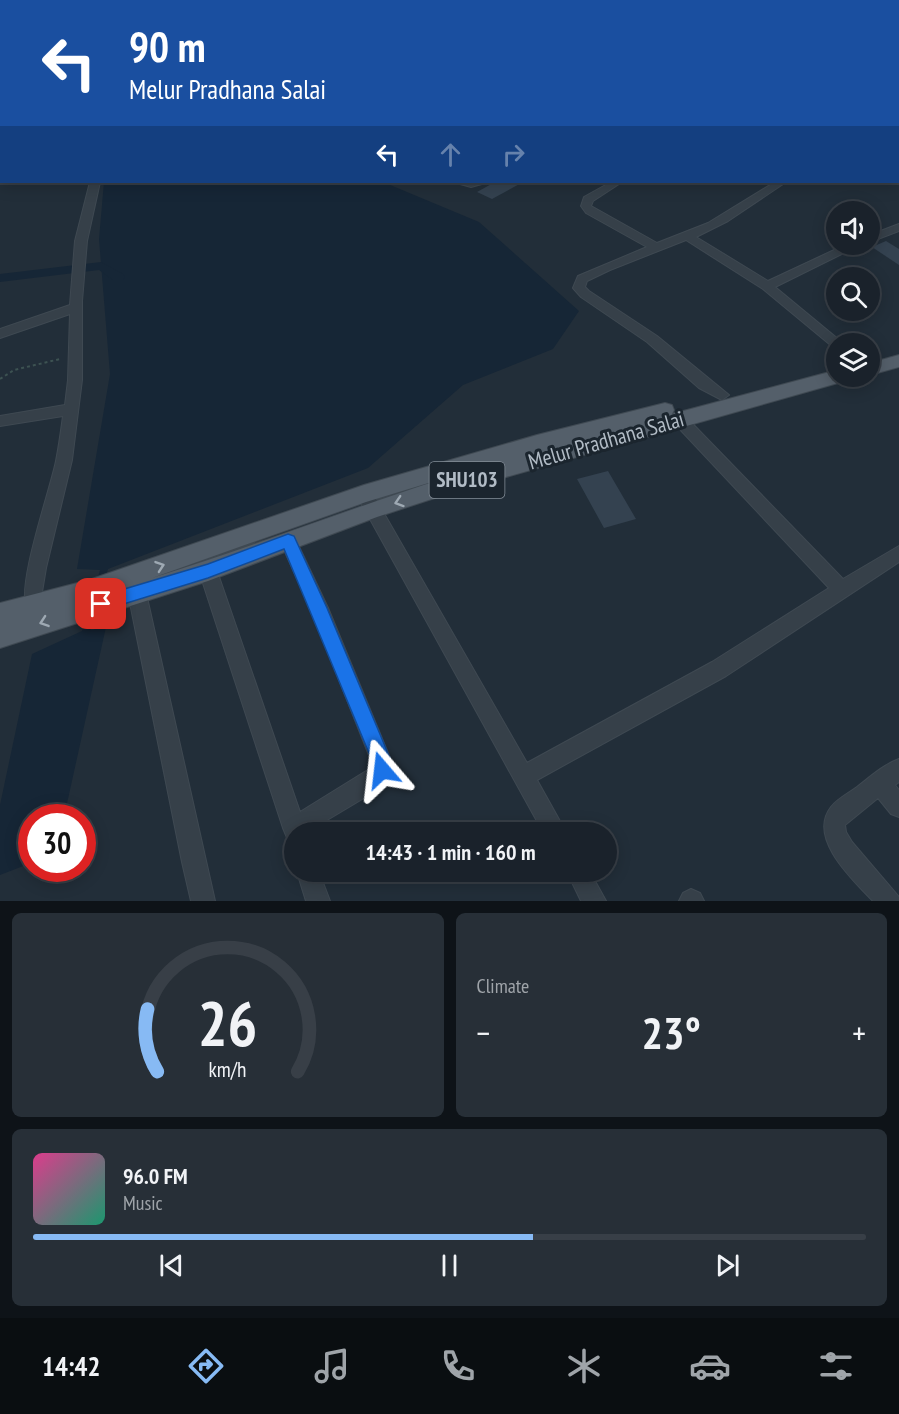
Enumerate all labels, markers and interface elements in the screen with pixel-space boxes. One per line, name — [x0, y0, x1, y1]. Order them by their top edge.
text: 90 m — [129, 19, 206, 74]
icon: left — [30, 24, 108, 102]
text: Melur Pradhana Salai — [129, 72, 326, 106]
icon: left — [371, 138, 404, 171]
icon: ahead — [434, 138, 467, 171]
icon: right — [497, 138, 530, 171]
map controls — [826, 201, 880, 387]
button: sound — [826, 201, 880, 255]
button: search — [826, 267, 880, 321]
button: layers — [826, 333, 880, 387]
street label: Melur Pradhana Salai — [525, 404, 687, 476]
road number: SHU103 — [430, 462, 504, 498]
one-way arrow — [394, 494, 405, 507]
one-way arrow — [154, 560, 165, 573]
pin — [75, 578, 126, 629]
icon: arrive — [84, 587, 117, 620]
one-way arrow — [39, 615, 50, 627]
position arrow — [350, 738, 414, 802]
speed limit sign: 30 — [18, 804, 96, 882]
text: 14:43 · 1 min · 160 m — [365, 838, 536, 866]
text: Climate — [477, 973, 529, 999]
text: 26 — [198, 982, 258, 1063]
text: 23° — [642, 1003, 701, 1061]
text: − — [477, 1011, 490, 1054]
text: + — [852, 1011, 866, 1054]
text: km/h — [209, 1055, 247, 1083]
text: 96.0 FM — [123, 1162, 188, 1190]
text: Music — [123, 1190, 163, 1216]
icon: previous — [155, 1249, 188, 1282]
icon: pause — [433, 1249, 466, 1282]
icon: next — [711, 1249, 744, 1282]
icon: directions — [185, 1345, 227, 1387]
icon: music — [311, 1345, 353, 1387]
icon: phone — [437, 1345, 479, 1387]
icon: climate — [563, 1345, 605, 1387]
icon: car — [689, 1345, 731, 1387]
icon: filters — [815, 1345, 857, 1387]
text: 14:42 — [42, 1349, 100, 1383]

